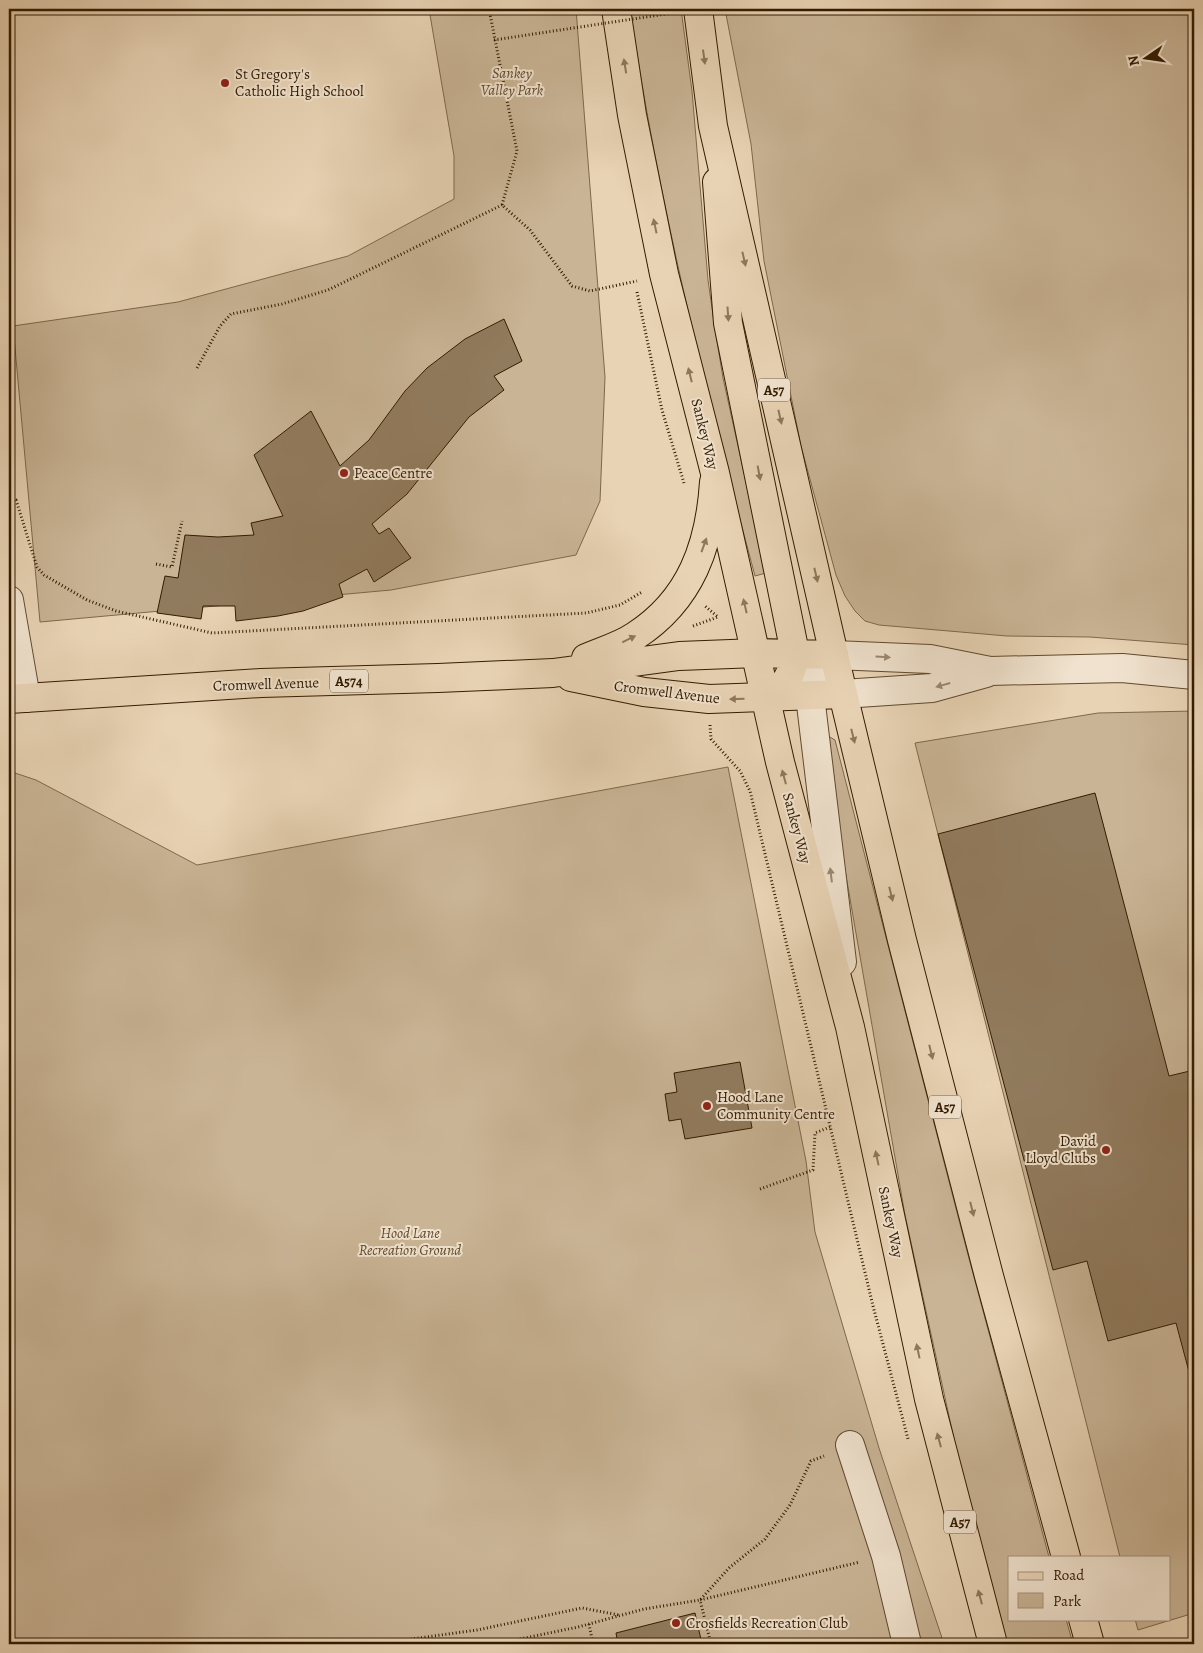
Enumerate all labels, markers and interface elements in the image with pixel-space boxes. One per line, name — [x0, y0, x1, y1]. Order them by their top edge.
north arrow — [1120, 32, 1170, 82]
one-way arrow — [700, 49, 708, 65]
text: N — [1123, 54, 1144, 68]
one-way arrow — [620, 58, 628, 74]
park label: Sankey Valley Park — [481, 63, 544, 100]
place label: St Gregory's Catholic High School — [235, 64, 364, 101]
marker: St Gregory's Catholic High School — [219, 77, 231, 89]
one-way arrow — [650, 217, 658, 233]
one-way arrow — [740, 251, 748, 266]
one-way arrow — [724, 306, 732, 322]
one-way arrow — [686, 367, 694, 382]
road number: A57 — [758, 378, 790, 402]
street label: Sankey Way — [687, 396, 724, 472]
one-way arrow — [776, 409, 784, 424]
place label: Peace Centre — [354, 463, 433, 483]
one-way arrow — [755, 466, 763, 482]
marker: Peace Centre — [338, 467, 350, 479]
one-way arrow — [701, 538, 708, 553]
one-way arrow — [812, 568, 820, 583]
one-way arrow — [741, 598, 749, 613]
one-way arrow — [622, 635, 636, 643]
one-way arrow — [875, 653, 891, 661]
road number: A574 — [330, 669, 368, 692]
street label: Cromwell Avenue — [212, 672, 320, 696]
street label: Cromwell Avenue — [613, 676, 721, 708]
one-way arrow — [935, 682, 950, 690]
one-way arrow — [729, 695, 745, 703]
one-way arrow — [849, 729, 857, 744]
one-way arrow — [780, 769, 788, 784]
street label: Sankey Way — [778, 790, 816, 866]
one-way arrow — [827, 866, 835, 882]
one-way arrow — [887, 887, 895, 902]
one-way arrow — [927, 1044, 935, 1059]
place label: Hood Lane Community Centre — [717, 1087, 835, 1124]
road number: A57 — [929, 1096, 961, 1118]
marker: Hood Lane Community Centre — [701, 1100, 713, 1112]
place label: David Lloyd Clubs — [1025, 1131, 1097, 1168]
marker: David Lloyd Clubs — [1100, 1144, 1112, 1156]
one-way arrow — [873, 1150, 881, 1166]
street label: Sankey Way — [874, 1184, 908, 1260]
one-way arrow — [968, 1202, 976, 1217]
park label: Hood Lane Recreation Ground — [359, 1223, 461, 1260]
one-way arrow — [914, 1343, 922, 1359]
one-way arrow — [935, 1432, 943, 1447]
road number: A57 — [944, 1510, 976, 1534]
legend — [1008, 1556, 1170, 1620]
text: Road — [1053, 1565, 1085, 1585]
one-way arrow — [976, 1590, 984, 1605]
text: Park — [1053, 1591, 1082, 1611]
place label: Crosfields Recreation Club — [686, 1613, 849, 1633]
marker: Crosfields Recreation Club — [670, 1617, 682, 1629]

